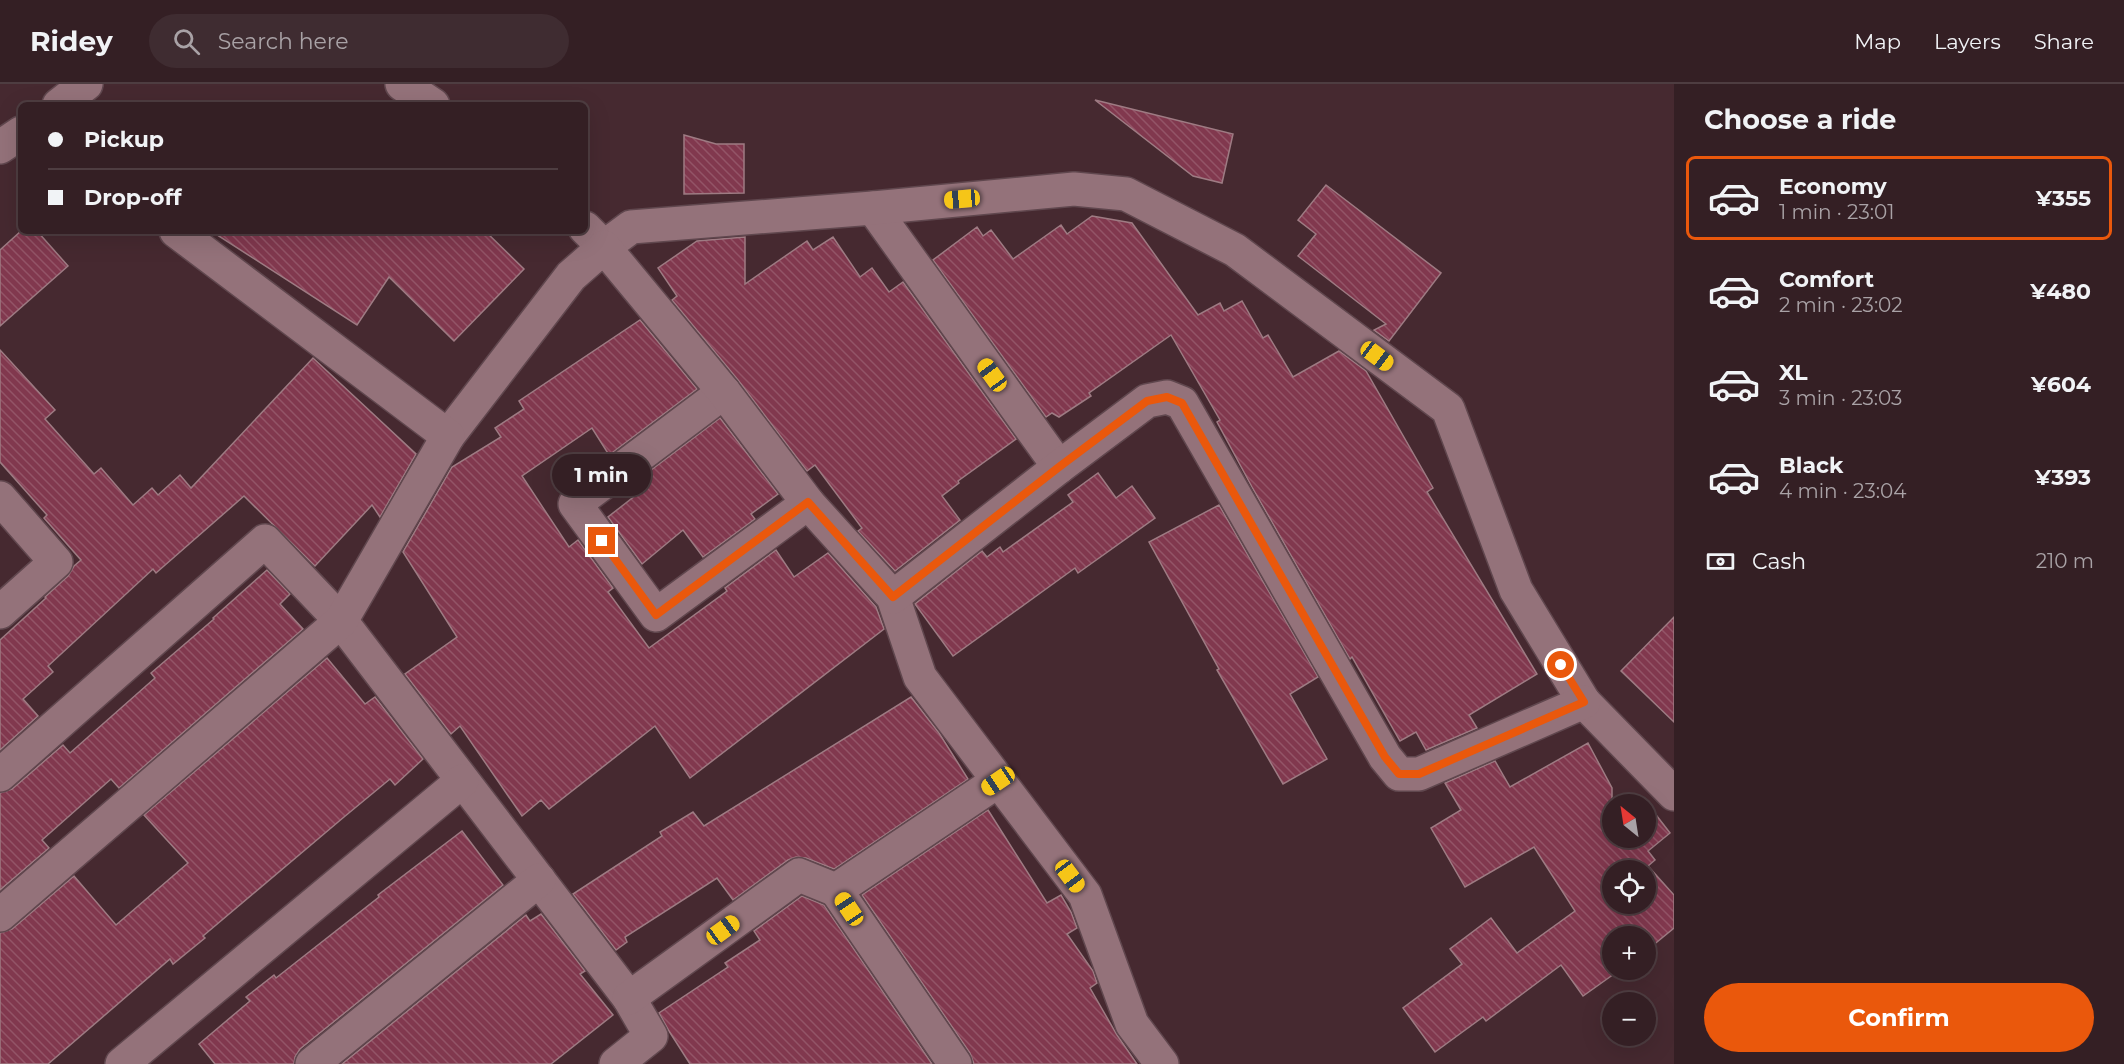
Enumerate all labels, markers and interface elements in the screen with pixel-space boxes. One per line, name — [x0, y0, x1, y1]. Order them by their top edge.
search box — [149, 14, 569, 68]
text: Ridey — [30, 24, 113, 58]
icon: search — [170, 25, 203, 58]
text: Search here — [218, 28, 349, 55]
text: Map — [1854, 29, 1901, 54]
text: Layers — [1934, 29, 2001, 54]
text: Share — [2034, 29, 2094, 54]
text: Choose a ride — [1704, 103, 1896, 136]
text: Pickup — [84, 126, 164, 153]
icon: car — [1707, 171, 1761, 225]
text: Economy — [1779, 173, 1887, 200]
text: Drop-off — [84, 184, 182, 211]
text: ¥355 — [2036, 185, 2091, 212]
car — [943, 188, 981, 210]
text: 1 min · 23:01 — [1779, 200, 1894, 224]
icon: car — [1707, 264, 1761, 318]
text: Comfort — [1779, 266, 1874, 293]
text: ¥480 — [2030, 278, 2091, 305]
text: 2 min · 23:02 — [1779, 293, 1903, 317]
car — [1357, 338, 1397, 374]
car — [974, 355, 1010, 395]
icon: car — [1707, 357, 1761, 411]
text: XL — [1779, 359, 1808, 386]
text: ¥604 — [2031, 371, 2091, 398]
text: 3 min · 23:03 — [1779, 386, 1902, 410]
icon: car — [1707, 450, 1761, 504]
text: Black — [1779, 452, 1843, 479]
callout: 1 min — [552, 454, 652, 496]
text: 1 min — [574, 463, 629, 487]
text: ¥393 — [2035, 464, 2091, 491]
text: 4 min · 23:04 — [1779, 479, 1906, 503]
route end — [588, 527, 615, 554]
icon: cash — [1704, 545, 1737, 578]
text: Cash — [1752, 548, 1806, 575]
text: 210 m — [2036, 549, 2094, 573]
route start — [1547, 651, 1574, 678]
car — [978, 763, 1018, 799]
north arrow — [1602, 794, 1656, 848]
map controls — [1602, 794, 1656, 1046]
car — [1052, 856, 1088, 896]
button: locate — [1602, 860, 1656, 914]
car — [831, 889, 867, 929]
car — [703, 912, 743, 948]
button: + — [1602, 926, 1656, 980]
button: Confirm — [1704, 983, 2094, 1052]
button: − — [1602, 992, 1656, 1046]

